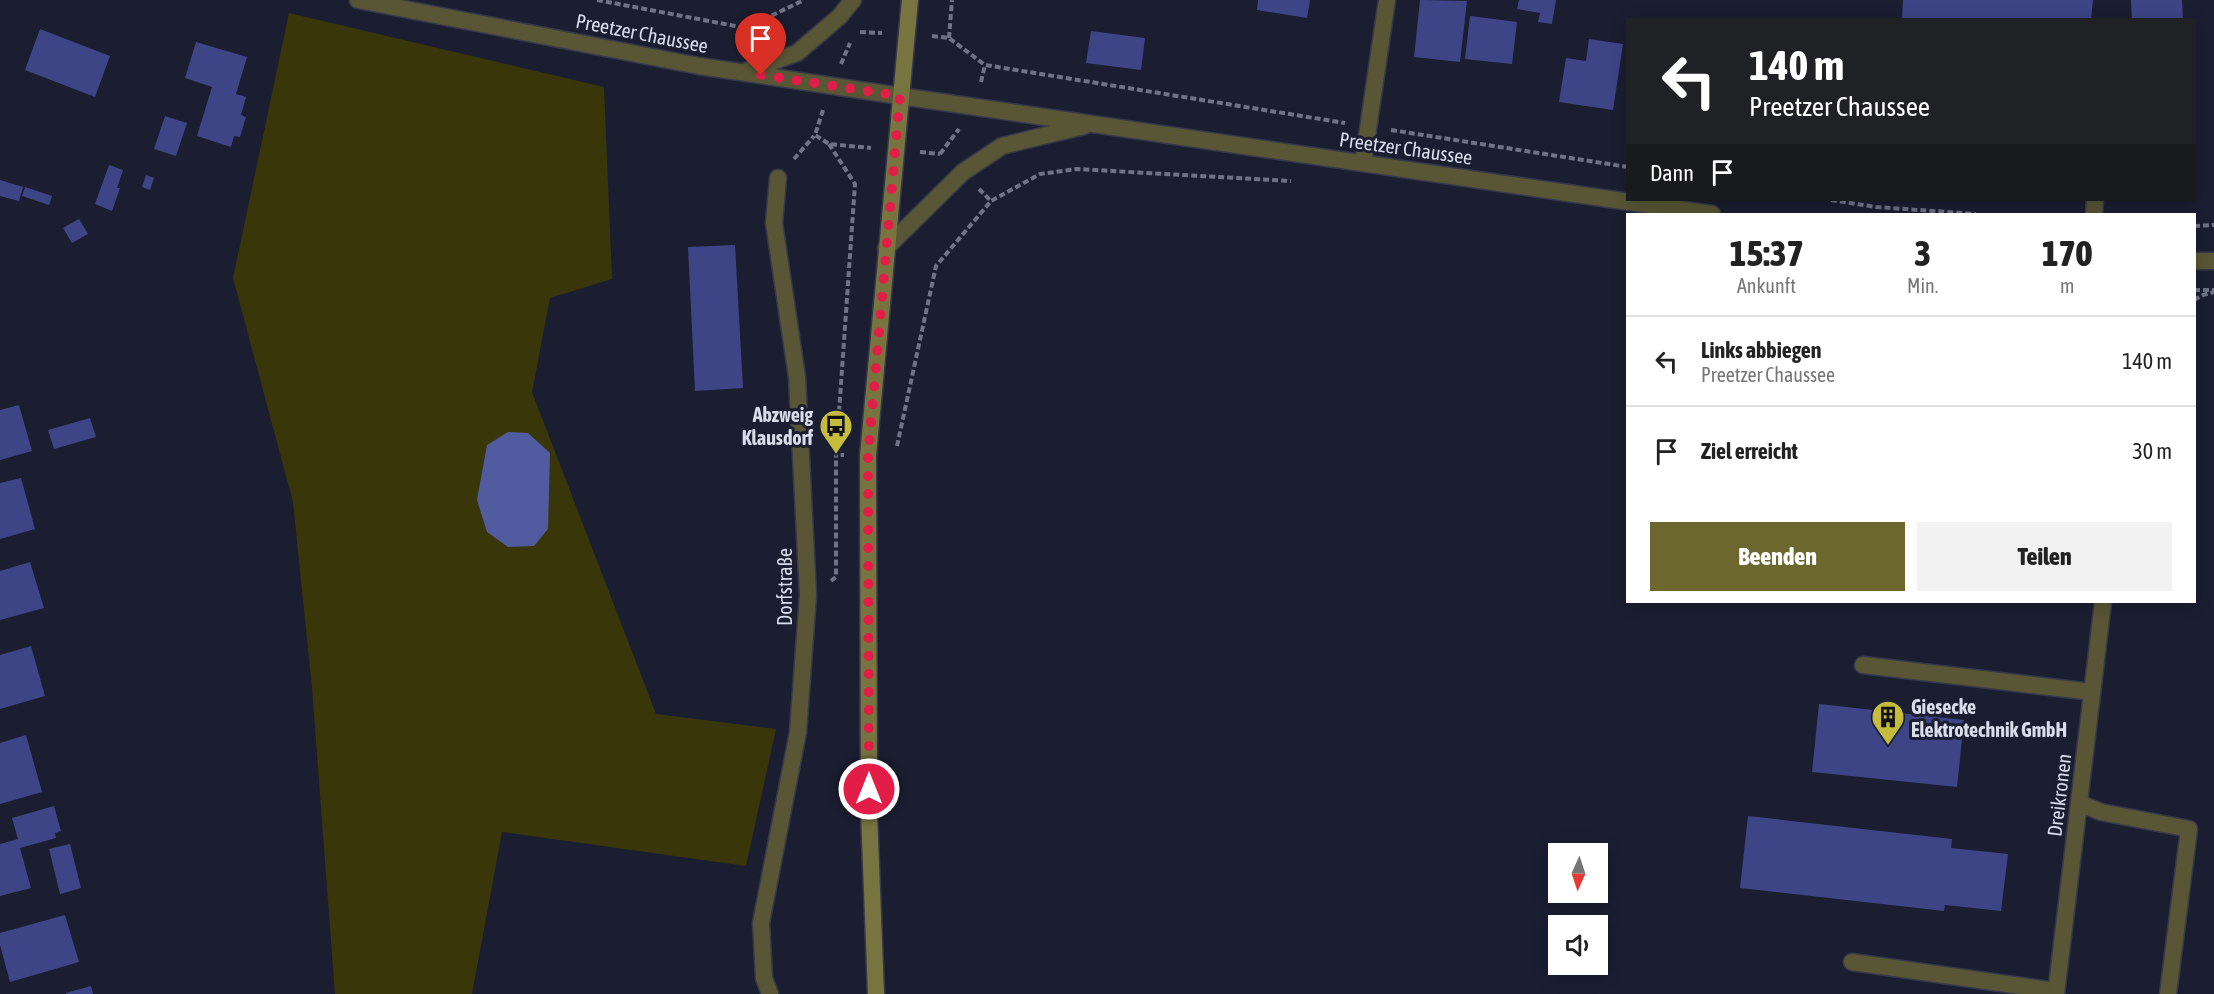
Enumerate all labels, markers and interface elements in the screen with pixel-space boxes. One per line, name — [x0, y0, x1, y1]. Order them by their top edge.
street label: Preetzer Chaussee — [574, 9, 710, 57]
pin — [735, 13, 786, 75]
icon: arrive — [744, 22, 777, 55]
text: 140 m — [1749, 41, 1844, 89]
icon: left — [1650, 42, 1728, 120]
text: Preetzer Chaussee — [1749, 91, 1930, 122]
street label: Preetzer Chaussee — [1338, 127, 1474, 169]
icon: arrive — [1706, 156, 1739, 189]
text: Dann — [1650, 160, 1694, 186]
text: 15:37 — [1729, 232, 1804, 274]
text: 3 — [1914, 232, 1931, 274]
text: 170 — [2042, 232, 2093, 274]
text: Ankunft — [1737, 274, 1796, 297]
text: Min. — [1907, 274, 1938, 297]
text: m — [2060, 274, 2074, 297]
text: Links abbiegen — [1701, 337, 1822, 363]
icon: left — [1650, 345, 1683, 378]
text: 140 m — [2122, 348, 2172, 374]
text: Preetzer Chaussee — [1701, 363, 1835, 386]
place label: Abzweig Klausdorf — [742, 403, 813, 449]
bus stop icon: Abzweig Klausdorf — [818, 408, 854, 455]
icon: arrive — [1650, 435, 1683, 468]
text: Ziel erreicht — [1701, 438, 1798, 464]
text: 30 m — [2132, 438, 2172, 464]
button: Beenden — [1650, 522, 1905, 591]
button: Teilen — [1917, 522, 2172, 591]
street label: Dorfstraße — [773, 548, 796, 626]
place label: Giesecke Elektrotechnik GmbH — [1911, 695, 2067, 741]
building icon: Giesecke Elektrotechnik GmbH — [1870, 699, 1906, 746]
street label: Dreikronen — [2043, 752, 2075, 838]
position arrow — [837, 757, 901, 821]
north arrow — [1548, 843, 1608, 903]
map controls — [1548, 843, 1608, 975]
button: sound — [1548, 915, 1608, 975]

